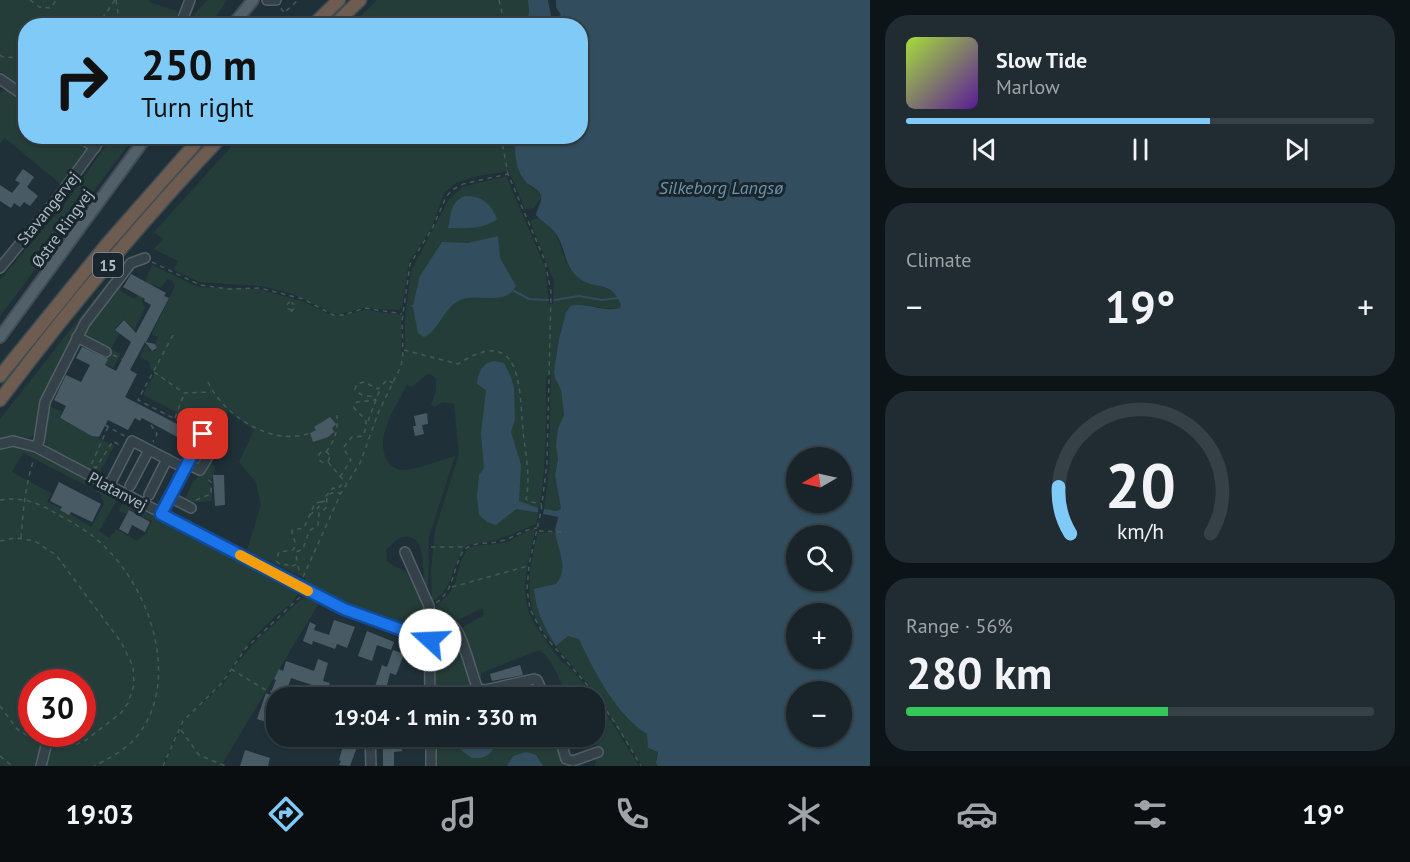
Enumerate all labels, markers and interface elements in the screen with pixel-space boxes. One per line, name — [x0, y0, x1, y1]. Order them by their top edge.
text: 250 m — [141, 37, 257, 92]
icon: right — [42, 42, 120, 120]
text: Slow Tide — [996, 46, 1087, 74]
text: Marlow — [996, 74, 1060, 100]
text: Turn right — [141, 90, 254, 124]
icon: previous — [968, 133, 1001, 166]
icon: pause — [1124, 133, 1157, 166]
icon: next — [1280, 133, 1313, 166]
street label: Stavangervej — [12, 167, 84, 249]
water label: Silkeborg Langsø — [659, 176, 783, 199]
street label: Østre Ringvej — [27, 185, 97, 271]
text: Climate — [906, 247, 972, 273]
road number: 15 — [93, 253, 123, 277]
text: 19° — [1105, 277, 1175, 335]
text: − — [906, 285, 923, 328]
text: + — [1357, 285, 1374, 328]
pin — [177, 408, 228, 459]
icon: arrive — [186, 417, 219, 450]
text: 20 — [1105, 444, 1175, 525]
north arrow — [786, 447, 852, 513]
map controls — [786, 447, 852, 747]
street label: Platanvej — [85, 467, 151, 515]
text: km/h — [1116, 517, 1163, 545]
button: search — [786, 525, 852, 591]
button: + — [786, 603, 852, 669]
position arrow — [398, 608, 462, 672]
text: Range · 56% — [906, 613, 1013, 639]
text: 280 km — [906, 643, 1052, 701]
speed limit sign: 30 — [18, 669, 96, 747]
button: − — [786, 681, 852, 747]
text: 19:04 · 1 min · 330 m — [334, 703, 537, 731]
icon: directions — [265, 793, 307, 835]
icon: music — [438, 793, 480, 835]
icon: phone — [611, 793, 653, 835]
icon: climate — [783, 793, 825, 835]
icon: car — [956, 793, 998, 835]
icon: filters — [1129, 793, 1171, 835]
text: 19:03 — [65, 797, 134, 831]
text: 19° — [1302, 797, 1344, 831]

